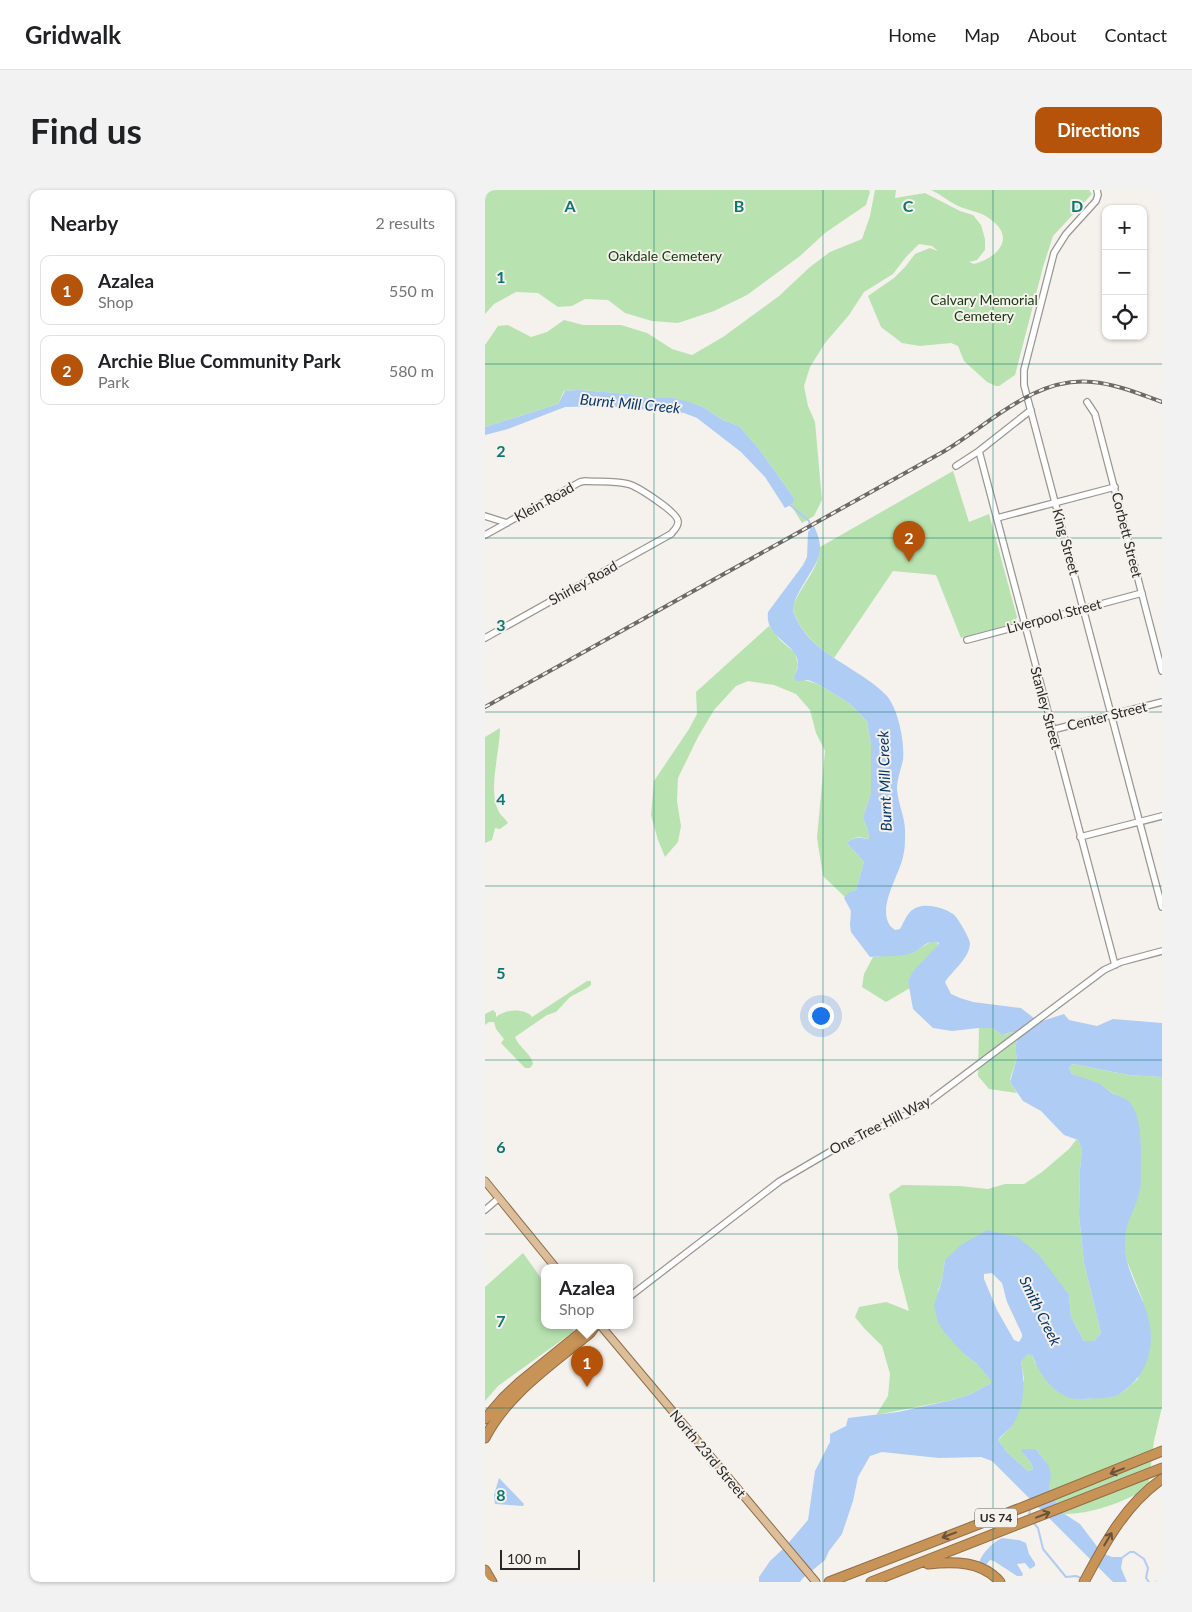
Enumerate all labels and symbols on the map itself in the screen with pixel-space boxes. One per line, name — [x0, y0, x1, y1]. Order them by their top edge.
text: A — [563, 196, 576, 215]
text: B — [734, 196, 744, 215]
text: C — [903, 196, 914, 215]
text: D — [1071, 196, 1083, 215]
park label: Oakdale Cemetery — [608, 247, 723, 264]
text: 1 — [496, 267, 506, 286]
park label: Calvary Memorial Cemetery — [930, 291, 1038, 324]
water label: Burnt Mill Creek — [579, 390, 682, 416]
text: 2 — [496, 441, 506, 460]
street label: Klein Road — [511, 478, 577, 525]
street label: Corbett Street — [1109, 490, 1146, 579]
street label: King Street — [1049, 507, 1084, 577]
pin: 2 — [893, 521, 925, 562]
street label: Shirley Road — [545, 557, 620, 608]
street label: Liverpool Street — [1005, 595, 1103, 636]
text: 3 — [496, 615, 506, 634]
street label: Stanley Street — [1027, 665, 1066, 751]
street label: Center Street — [1065, 697, 1149, 734]
water label: Burnt Mill Creek — [873, 729, 895, 832]
text: 4 — [496, 789, 506, 808]
text: 5 — [496, 963, 506, 982]
your location — [808, 1003, 834, 1029]
street label: One Tree Hill Way — [826, 1091, 934, 1157]
text: 6 — [496, 1137, 506, 1156]
water label: Smith Creek — [1016, 1273, 1066, 1349]
text: 7 — [496, 1311, 506, 1330]
pin: 1 — [571, 1346, 603, 1387]
street label: North 23rd Street — [667, 1406, 750, 1501]
one-way arrow — [1110, 1466, 1125, 1476]
text: 8 — [496, 1485, 506, 1504]
road number: US 74 — [975, 1509, 1017, 1528]
one-way arrow — [1034, 1510, 1050, 1519]
one-way arrow — [942, 1531, 957, 1540]
one-way arrow — [1103, 1533, 1113, 1547]
scale bar — [500, 1547, 580, 1570]

